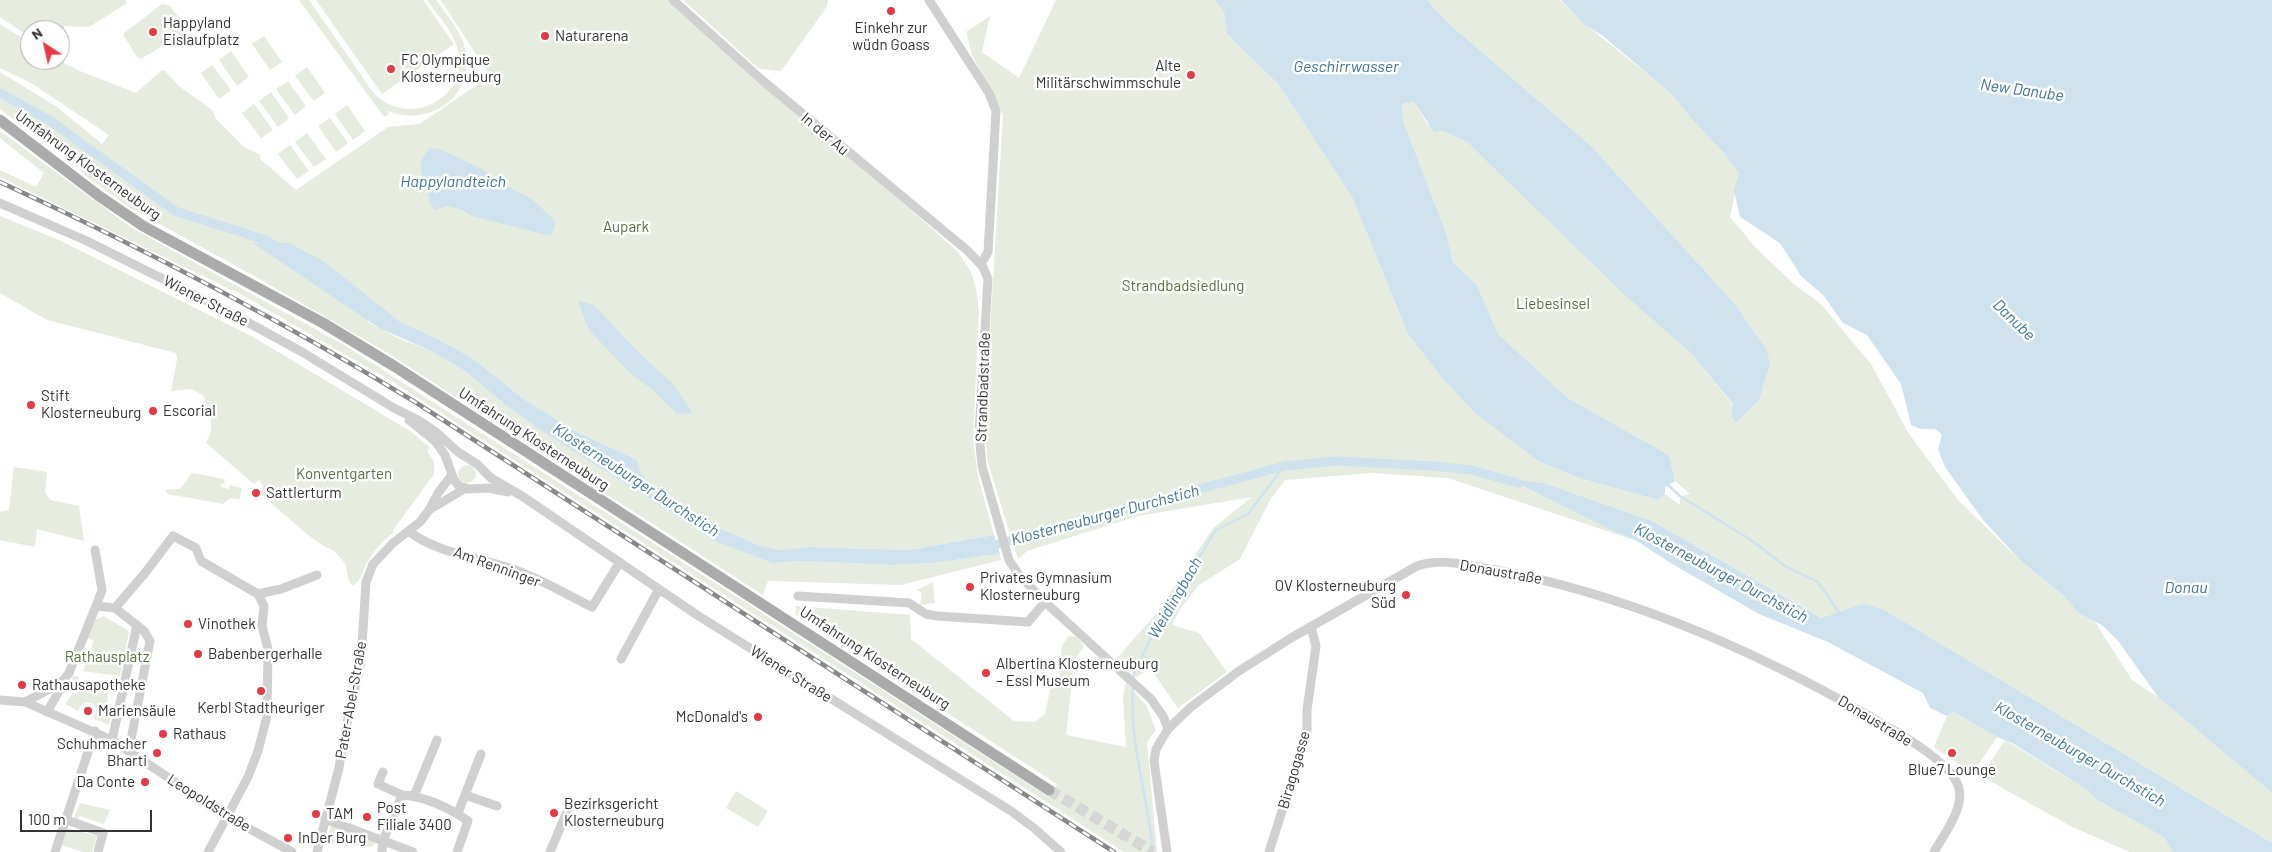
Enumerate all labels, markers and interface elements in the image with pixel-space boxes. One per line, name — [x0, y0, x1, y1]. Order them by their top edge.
marker: Einkehr zur wüdn Goass — [885, 5, 897, 17]
place label: Happyland Eislaufplatz — [163, 14, 239, 49]
place label: Einkehr zur wüdn Goass — [852, 19, 930, 54]
north arrow — [20, 20, 70, 70]
text: N — [28, 23, 45, 43]
marker: Happyland Eislaufplatz — [147, 26, 159, 38]
place label: Naturarena — [555, 27, 628, 45]
marker: Naturarena — [539, 30, 551, 42]
place label: FC Olympique Klosterneuburg — [401, 51, 501, 86]
place label: Alte Militärschwimmschule — [1036, 57, 1181, 92]
water label: Geschirrwasser — [1293, 57, 1399, 77]
marker: FC Olympique Klosterneuburg — [385, 63, 397, 75]
marker: Alte Militärschwimmschule — [1185, 69, 1197, 81]
water label: New Danube — [1979, 75, 2065, 105]
street label: Umfahrung Klosterneuburg — [12, 106, 164, 224]
street label: In der Au — [797, 109, 853, 159]
water label: Happylandteich — [400, 172, 506, 192]
park label: Aupark — [603, 218, 649, 236]
street label: Wiener Straße — [160, 272, 252, 330]
park label: Strandbadsiedlung — [1122, 277, 1244, 295]
park label: Liebesinsel — [1516, 295, 1590, 313]
water label: Danube — [1989, 295, 2039, 345]
street label: Strandbadstraße — [972, 332, 994, 442]
street label: Umfahrung Klosterneuburg — [455, 384, 613, 494]
place label: Stift Klosterneuburg — [41, 387, 141, 422]
marker: Stift Klosterneuburg — [25, 399, 37, 411]
place label: Escorial — [163, 402, 216, 420]
marker: Escorial — [147, 405, 159, 417]
water label: Klosterneuburger Durchstich — [549, 419, 723, 541]
park label: Konventgarten — [296, 465, 392, 483]
water label: Klosterneuburger Durchstich — [1009, 481, 1201, 549]
place label: Sattlerturm — [266, 484, 342, 502]
marker: Sattlerturm — [250, 487, 262, 499]
water label: Klosterneuburger Durchstich — [1631, 519, 1811, 627]
street label: Am Renninger — [451, 543, 543, 591]
water label: Weidlingbach — [1144, 554, 1206, 642]
street label: Donaustraße — [1458, 556, 1544, 588]
place label: Privates Gymnasium Klosterneuburg — [980, 569, 1112, 604]
place label: OV Klosterneuburg Süd — [1275, 577, 1396, 612]
water label: Donau — [2164, 578, 2208, 598]
marker: Privates Gymnasium Klosterneuburg — [964, 581, 976, 593]
marker: OV Klosterneuburg Süd — [1400, 589, 1412, 601]
street label: Umfahrung Klosterneuburg — [796, 603, 954, 713]
place label: Vinothek — [198, 615, 256, 633]
marker: Vinothek — [182, 618, 194, 630]
street label: Pater-Abel-Straße — [332, 640, 370, 760]
street label: Wiener Straße — [747, 642, 835, 706]
place label: Babenbergerhalle — [208, 645, 323, 663]
park label: Rathausplatz — [65, 648, 149, 666]
marker: Babenbergerhalle — [192, 648, 204, 660]
place label: Albertina Klosterneuburg – Essl Museum — [996, 655, 1159, 690]
marker: Albertina Klosterneuburg – Essl Museum — [980, 667, 992, 679]
place label: Rathausapotheke — [32, 676, 146, 694]
marker: Rathausapotheke — [16, 679, 28, 691]
marker: Kerbl Stadtheuriger — [255, 685, 267, 697]
street label: Donaustraße — [1835, 692, 1915, 750]
water label: Klosterneuburger Durchstich — [1991, 697, 2169, 811]
place label: Kerbl Stadtheuriger — [197, 699, 325, 717]
place label: Mariensäule — [98, 702, 176, 720]
marker: Mariensäule — [82, 705, 94, 717]
place label: McDonald's — [676, 708, 748, 726]
marker: McDonald's — [752, 711, 764, 723]
place label: Rathaus — [173, 725, 226, 743]
marker: Rathaus — [157, 728, 169, 740]
street label: Biragogasse — [1274, 729, 1314, 811]
place label: Schuhmacher Bharti — [57, 735, 147, 770]
marker: Schuhmacher Bharti — [151, 747, 163, 759]
marker: Blue7 Lounge — [1946, 747, 1958, 759]
place label: Blue7 Lounge — [1908, 761, 1996, 779]
street label: Leopoldstraße — [164, 770, 254, 836]
place label: Da Conte — [77, 773, 135, 791]
marker: Da Conte — [139, 776, 151, 788]
place label: Bezirksgericht Klosterneuburg — [564, 795, 664, 830]
place label: Post Filiale 3400 — [377, 799, 452, 834]
scale bar — [22, 800, 155, 832]
place label: TAM — [326, 805, 354, 823]
marker: Bezirksgericht Klosterneuburg — [548, 807, 560, 819]
marker: TAM — [310, 808, 322, 820]
text: 100 m — [28, 810, 66, 828]
marker: Post Filiale 3400 — [361, 811, 373, 823]
place label: InDer Burg — [298, 829, 366, 847]
marker: InDer Burg — [282, 832, 294, 844]

